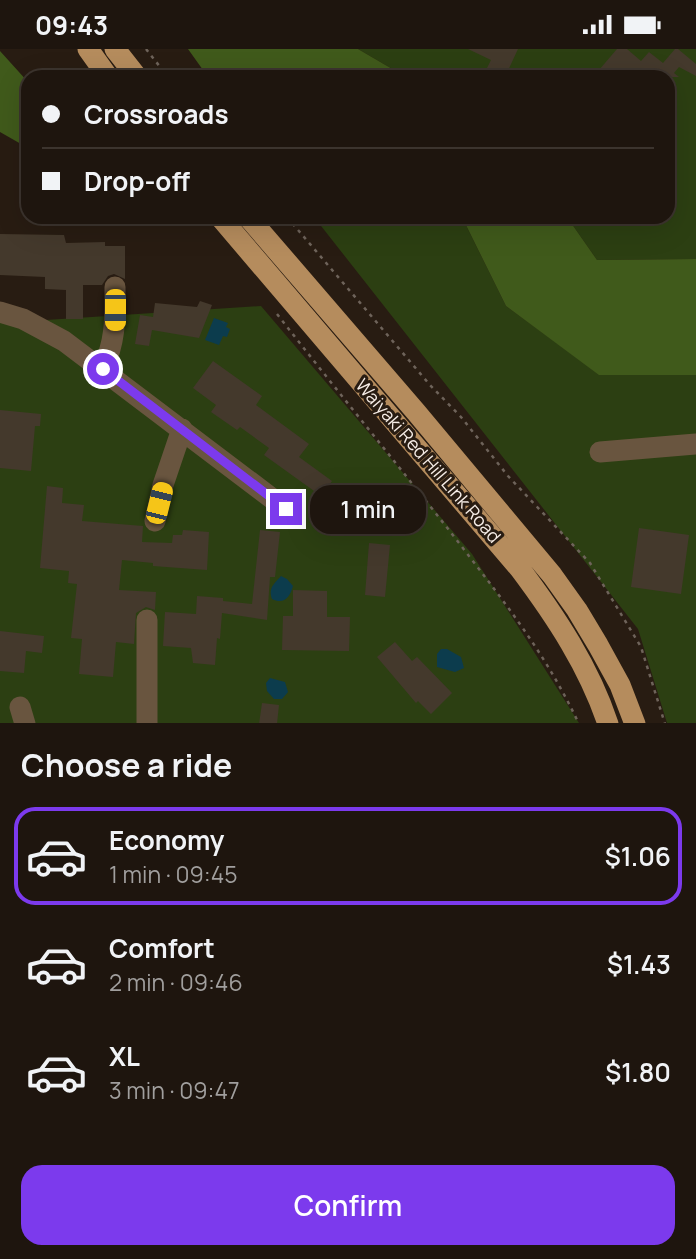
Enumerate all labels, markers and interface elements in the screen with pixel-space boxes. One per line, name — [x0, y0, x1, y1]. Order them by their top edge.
text: 09:43 — [35, 7, 108, 43]
text: Crossroads — [84, 96, 229, 132]
text: Drop-off — [84, 163, 190, 199]
car — [105, 289, 126, 331]
route start — [87, 353, 119, 385]
street label: Waiyaki Red Hill Link Road — [351, 373, 507, 547]
car — [144, 480, 175, 526]
callout: 1 min — [310, 484, 426, 533]
route end — [270, 493, 302, 525]
text: 1 min — [341, 493, 395, 525]
text: Choose a ride — [21, 743, 232, 787]
text: Economy — [109, 822, 224, 858]
icon: car — [25, 825, 88, 888]
text: $1.06 — [605, 838, 671, 874]
text: 1 min · 09:45 — [109, 858, 238, 890]
text: Comfort — [109, 930, 215, 966]
icon: car — [25, 933, 88, 996]
text: $1.43 — [607, 946, 671, 982]
text: 2 min · 09:46 — [109, 966, 243, 998]
text: XL — [109, 1038, 140, 1074]
icon: car — [25, 1041, 88, 1104]
text: $1.80 — [605, 1054, 671, 1090]
text: 3 min · 09:47 — [109, 1074, 240, 1106]
button: Confirm — [21, 1165, 675, 1245]

